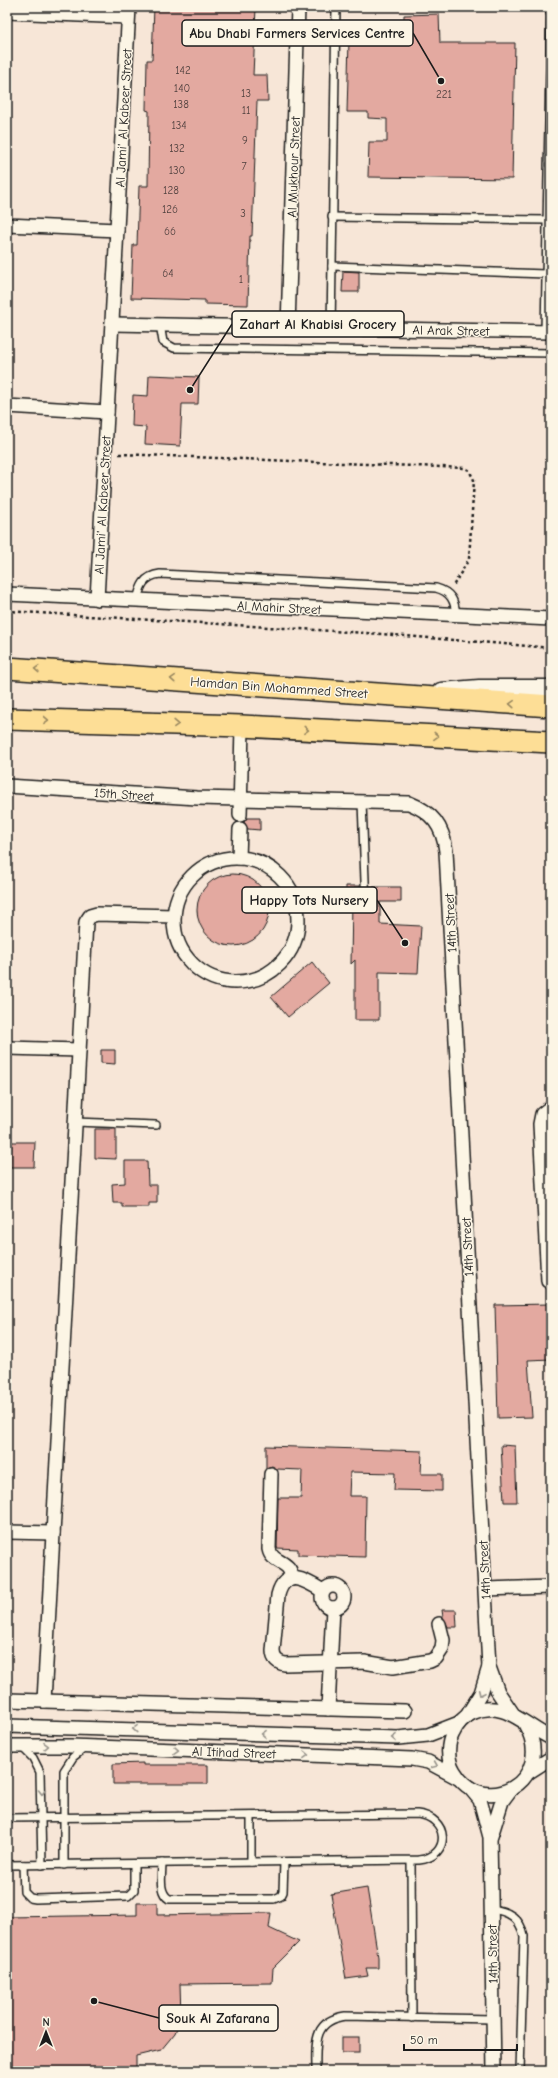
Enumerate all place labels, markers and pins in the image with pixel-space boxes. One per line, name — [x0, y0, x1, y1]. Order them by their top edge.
callout: Abu Dhabi Farmers Services Centre — [182, 20, 413, 46]
callout: Zahart Al Khabisi Grocery — [232, 311, 404, 337]
callout: Happy Tots Nursery — [242, 887, 377, 913]
callout: Souk Al Zafarana — [159, 2005, 278, 2031]

